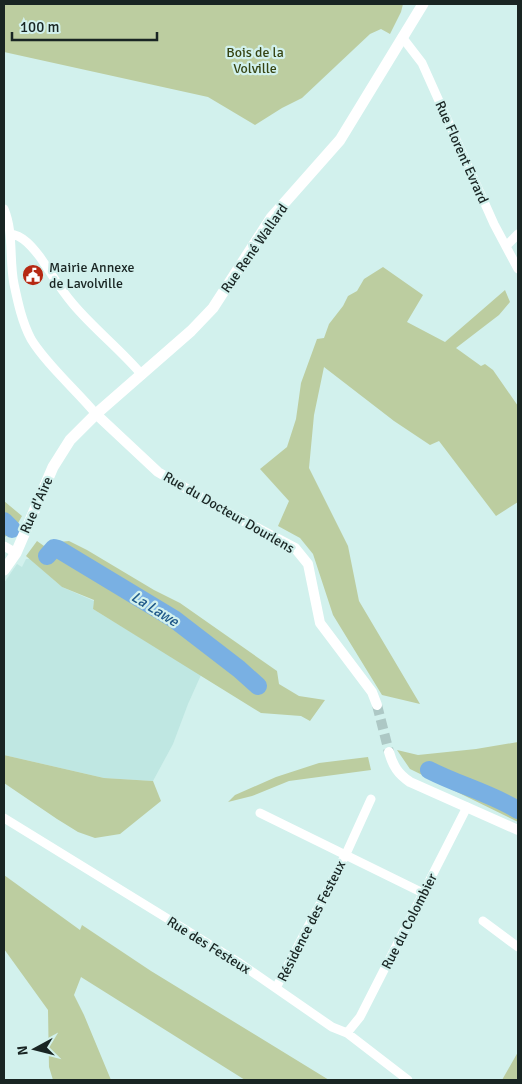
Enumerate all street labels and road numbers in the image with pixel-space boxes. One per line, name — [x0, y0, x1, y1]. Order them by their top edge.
street label: Rue Florent Evrard — [431, 98, 492, 206]
street label: Rue René Wallard — [217, 200, 291, 296]
street label: Rue du Docteur Dourlens — [160, 468, 297, 557]
street label: Rue d'Aire — [16, 474, 56, 536]
street label: Résidence des Festeux — [274, 857, 350, 985]
street label: Rue du Colombier — [378, 870, 441, 972]
street label: Rue des Festeux — [164, 913, 254, 978]

